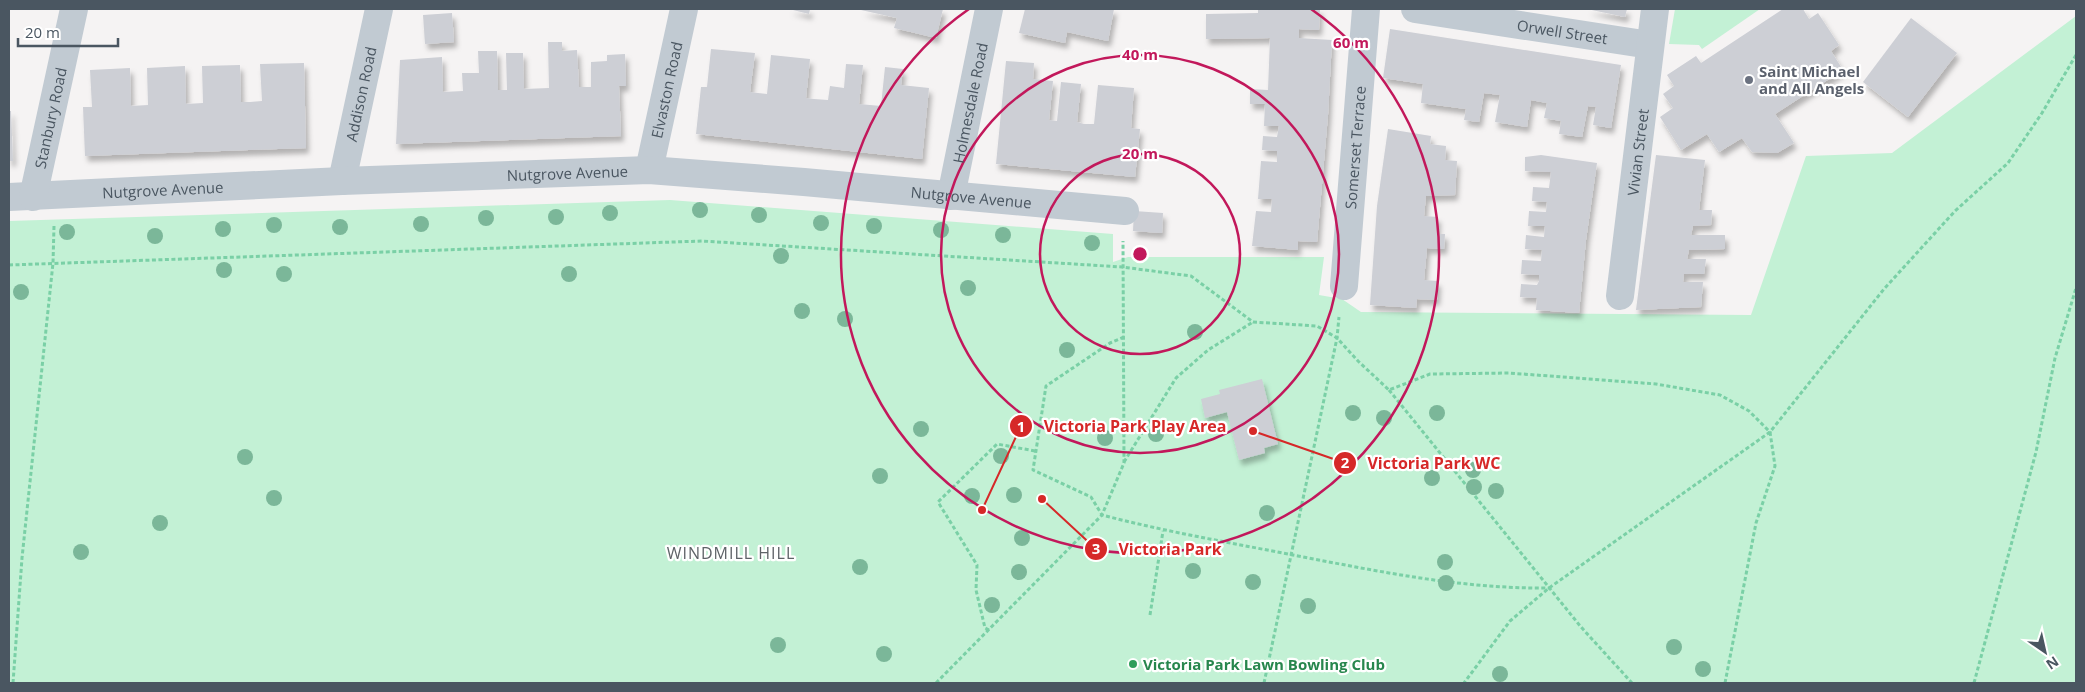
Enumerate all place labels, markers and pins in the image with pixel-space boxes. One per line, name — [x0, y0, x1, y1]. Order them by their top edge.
place label: Saint Michael and All Angels — [1759, 61, 1864, 98]
marker: Saint Michael and All Angels — [1743, 74, 1755, 86]
centre of rings — [1131, 245, 1149, 263]
callout: Victoria Park Play Area — [1009, 411, 1237, 442]
callout: Victoria Park WC — [1333, 448, 1511, 479]
callout: Victoria Park — [1084, 533, 1232, 564]
place label: Victoria Park Lawn Bowling Club — [1143, 654, 1385, 674]
marker: Victoria Park Lawn Bowling Club — [1127, 658, 1139, 670]

